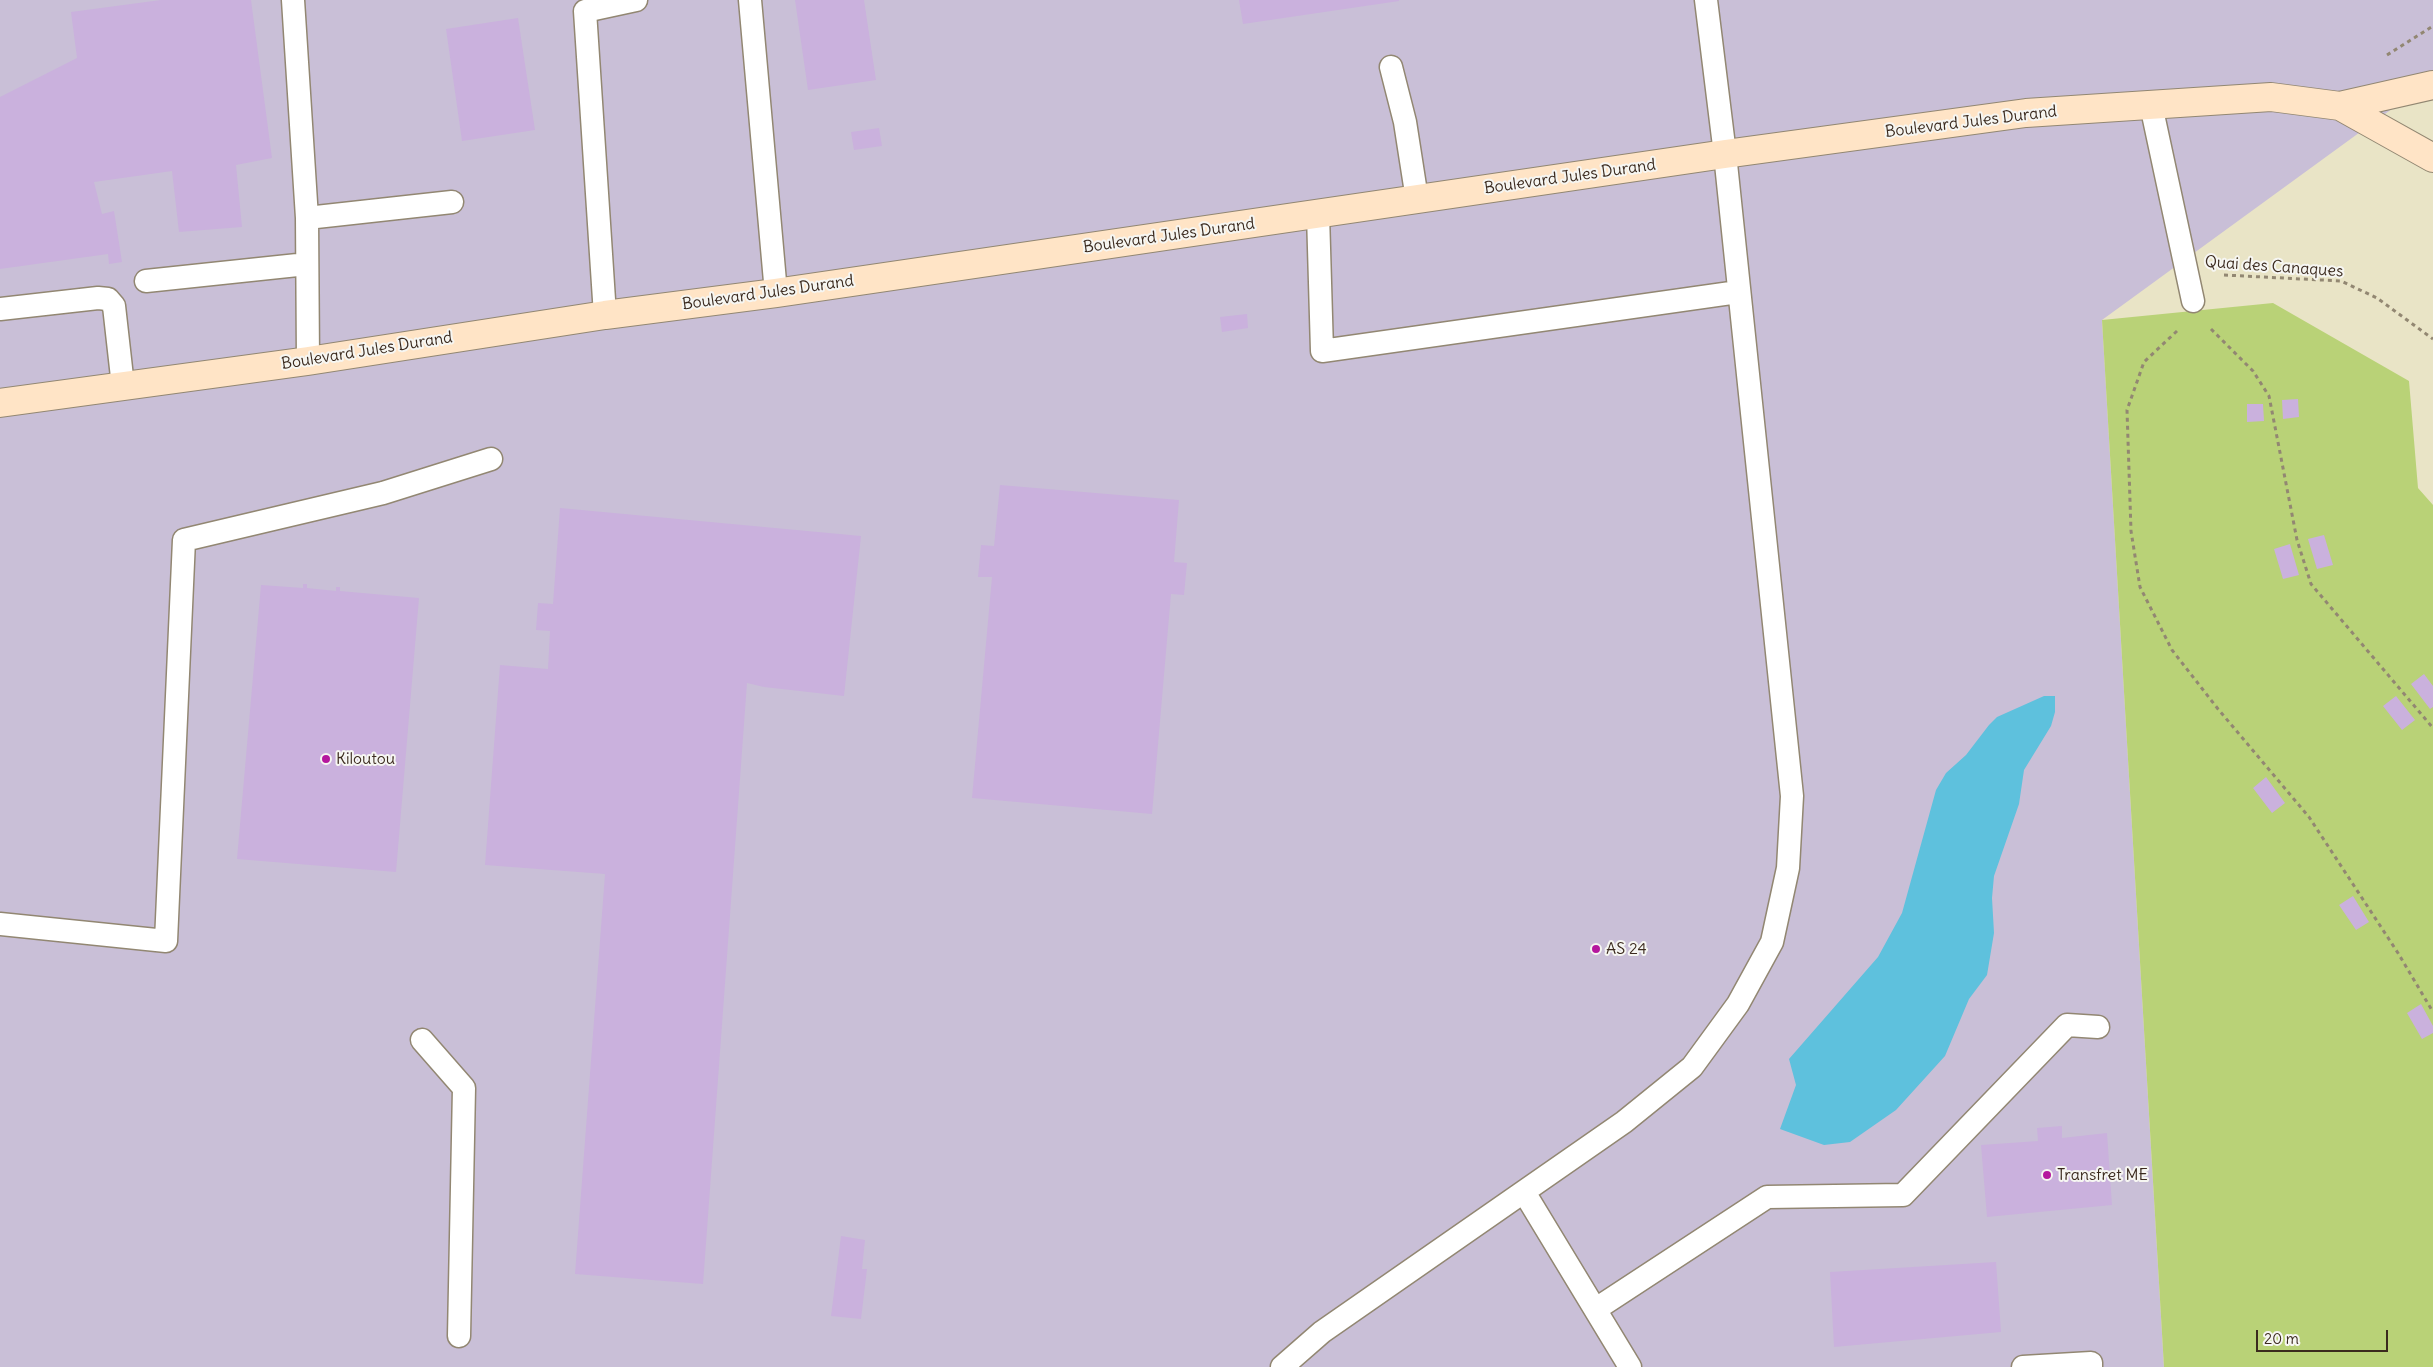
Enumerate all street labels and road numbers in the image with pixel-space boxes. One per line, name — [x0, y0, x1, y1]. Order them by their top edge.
street label: Boulevard Jules Durand — [1884, 102, 2058, 142]
street label: Boulevard Jules Durand — [1483, 155, 1657, 199]
street label: Boulevard Jules Durand — [1082, 214, 1256, 258]
street label: Quai des Canaques — [2204, 253, 2344, 281]
street label: Boulevard Jules Durand — [681, 271, 855, 315]
street label: Boulevard Jules Durand — [280, 328, 454, 374]

